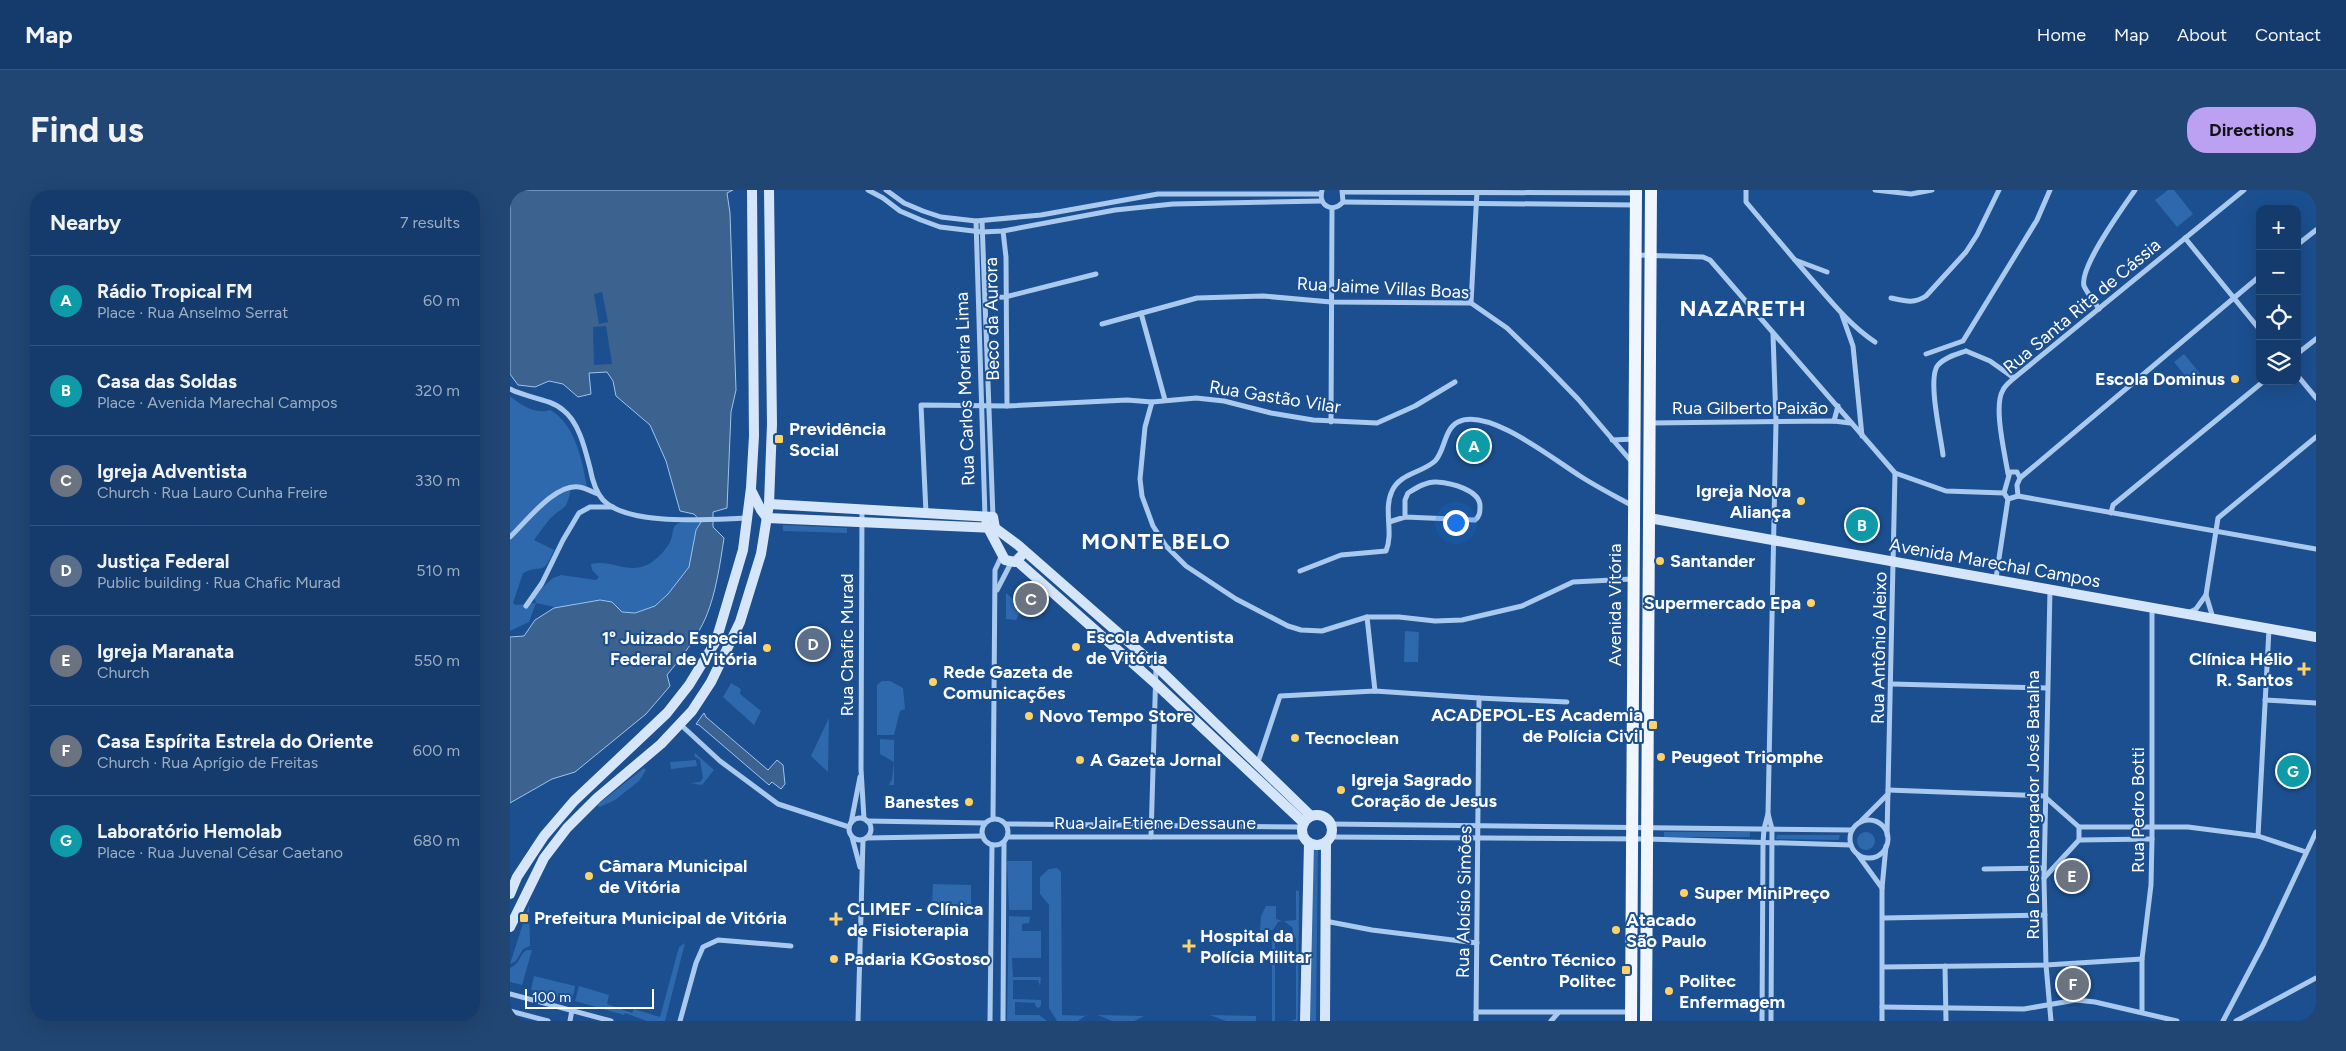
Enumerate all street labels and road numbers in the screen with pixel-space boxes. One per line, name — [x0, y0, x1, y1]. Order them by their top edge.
street label: Rua Santa Rita de Cássia — [1999, 234, 2165, 378]
street label: Beco da Aurora — [980, 257, 1004, 381]
street label: Rua Jaime Villas Boas — [1296, 272, 1470, 304]
street label: Rua Carlos Moreira Lima — [951, 292, 979, 486]
street label: Rua Gastão Vilar — [1208, 376, 1342, 418]
street label: Rua Gilberto Paixão — [1672, 397, 1828, 419]
street label: Avenida Marechal Campos — [1888, 534, 2102, 592]
street label: Avenida Vitória — [1604, 544, 1626, 666]
street label: Rua Antônio Aleixo — [1867, 572, 1891, 724]
street label: Rua Chafic Murad — [836, 573, 858, 717]
street label: Rua Desembargador José Batalha — [2022, 670, 2044, 940]
street label: Rua Pedro Botti — [2127, 747, 2149, 873]
street label: Rua Jair Etiene Dessaune — [1054, 812, 1256, 834]
street label: Rua Aloísio Simões — [1452, 826, 1476, 978]

